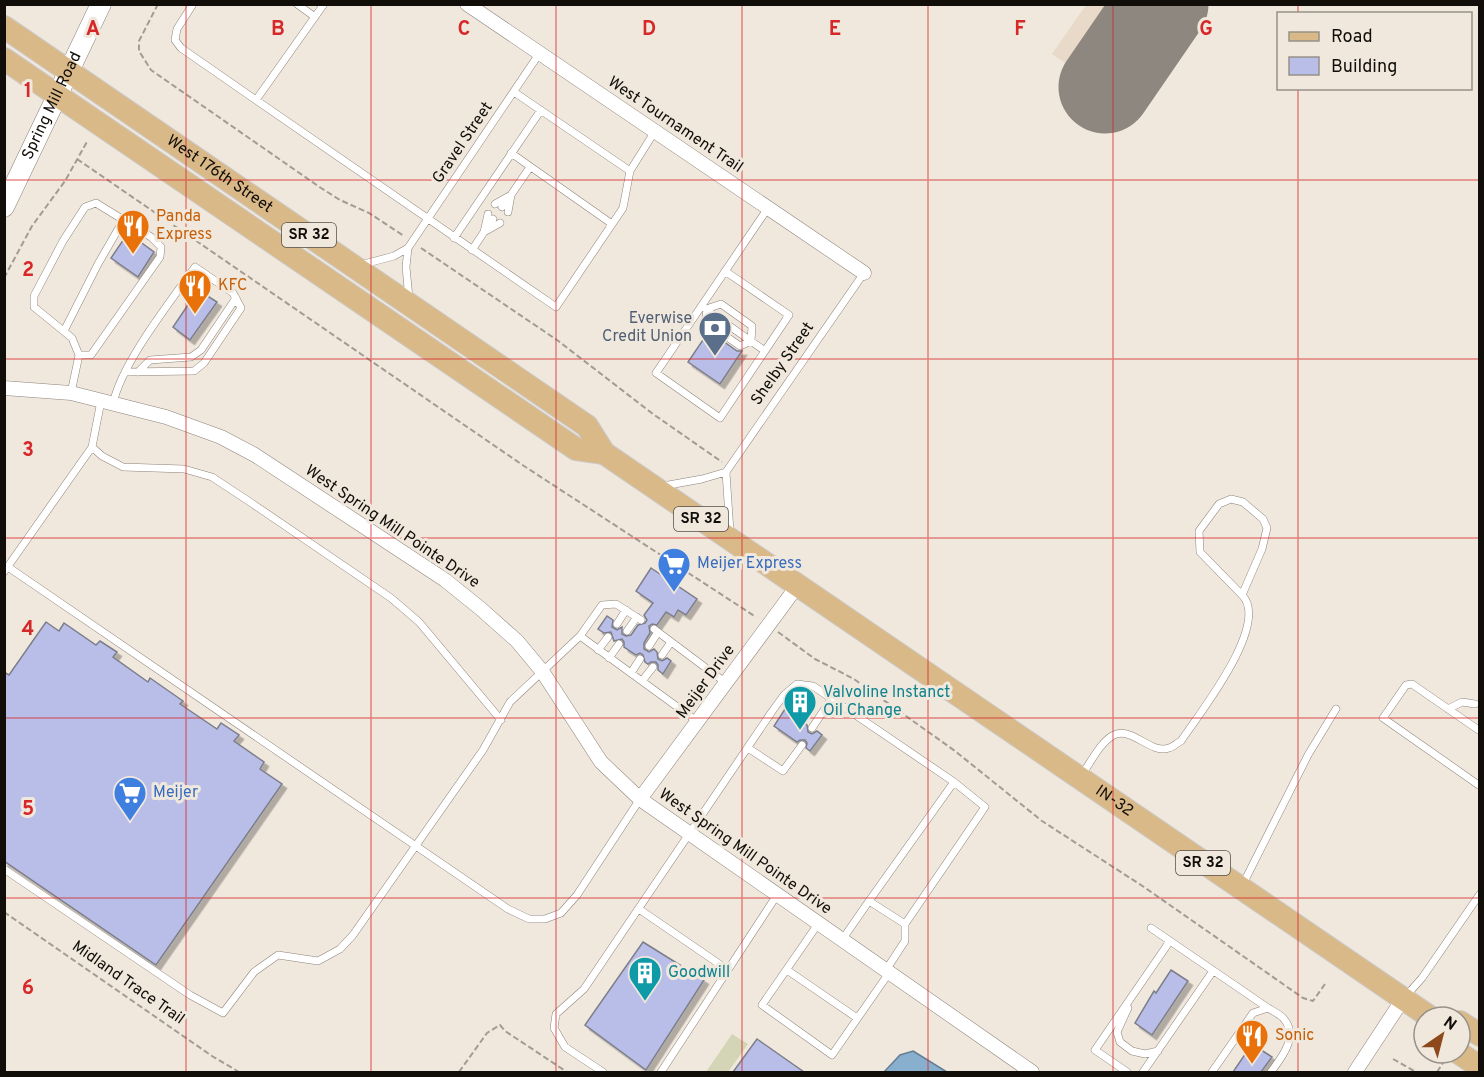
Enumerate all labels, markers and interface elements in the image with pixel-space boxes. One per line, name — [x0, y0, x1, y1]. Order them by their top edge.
legend — [1277, 12, 1472, 90]
text: A — [86, 17, 100, 43]
text: B — [271, 17, 285, 43]
text: C — [458, 17, 470, 43]
text: D — [642, 17, 656, 43]
text: E — [829, 17, 841, 43]
text: F — [1014, 17, 1026, 43]
text: G — [1199, 17, 1213, 43]
text: Road — [1331, 26, 1373, 49]
street label: Spring Mill Road — [18, 49, 87, 163]
text: Building — [1331, 56, 1397, 79]
street label: West Tournament Trail — [604, 72, 746, 178]
text: 1 — [24, 79, 32, 105]
street label: Gravel Street — [428, 98, 498, 188]
street label: West 176th Street — [162, 131, 276, 218]
place label: Panda Express — [156, 207, 212, 245]
restaurant icon: Panda Express — [115, 208, 151, 255]
road number: SR 32 — [282, 223, 336, 247]
text: 2 — [22, 258, 34, 284]
restaurant icon: KFC — [177, 268, 213, 315]
place label: KFC — [218, 276, 247, 296]
place label: Everwise Credit Union — [602, 309, 692, 347]
bank icon: Everwise Credit Union — [697, 310, 733, 357]
street label: Shelby Street — [747, 319, 819, 409]
text: 3 — [22, 438, 34, 464]
street label: West Spring Mill Pointe Drive — [301, 461, 483, 593]
road number: SR 32 — [674, 507, 728, 531]
supermarket icon: Meijer Express — [656, 546, 692, 593]
place label: Meijer Express — [697, 554, 802, 574]
text: 4 — [22, 617, 34, 643]
street label: Meijer Drive — [672, 641, 740, 723]
place label: Valvoline Instanct Oil Change — [823, 683, 950, 721]
building icon: Valvoline Instanct Oil Change — [782, 684, 818, 731]
supermarket icon: Meijer — [112, 775, 148, 822]
street label: IN-32 — [1091, 781, 1137, 821]
place label: Meijer — [153, 783, 198, 803]
street label: West Spring Mill Pointe Drive — [655, 785, 835, 919]
text: 5 — [22, 797, 34, 823]
road number: SR 32 — [1176, 851, 1230, 875]
street label: Midland Trace Trail — [68, 937, 188, 1029]
building icon: Goodwill — [627, 955, 663, 1002]
place label: Goodwill — [668, 963, 730, 983]
text: 6 — [22, 976, 34, 1002]
north arrow — [1412, 1005, 1472, 1065]
text: N — [1439, 1013, 1460, 1036]
restaurant icon: Sonic — [1234, 1018, 1270, 1065]
place label: Sonic — [1275, 1026, 1314, 1046]

